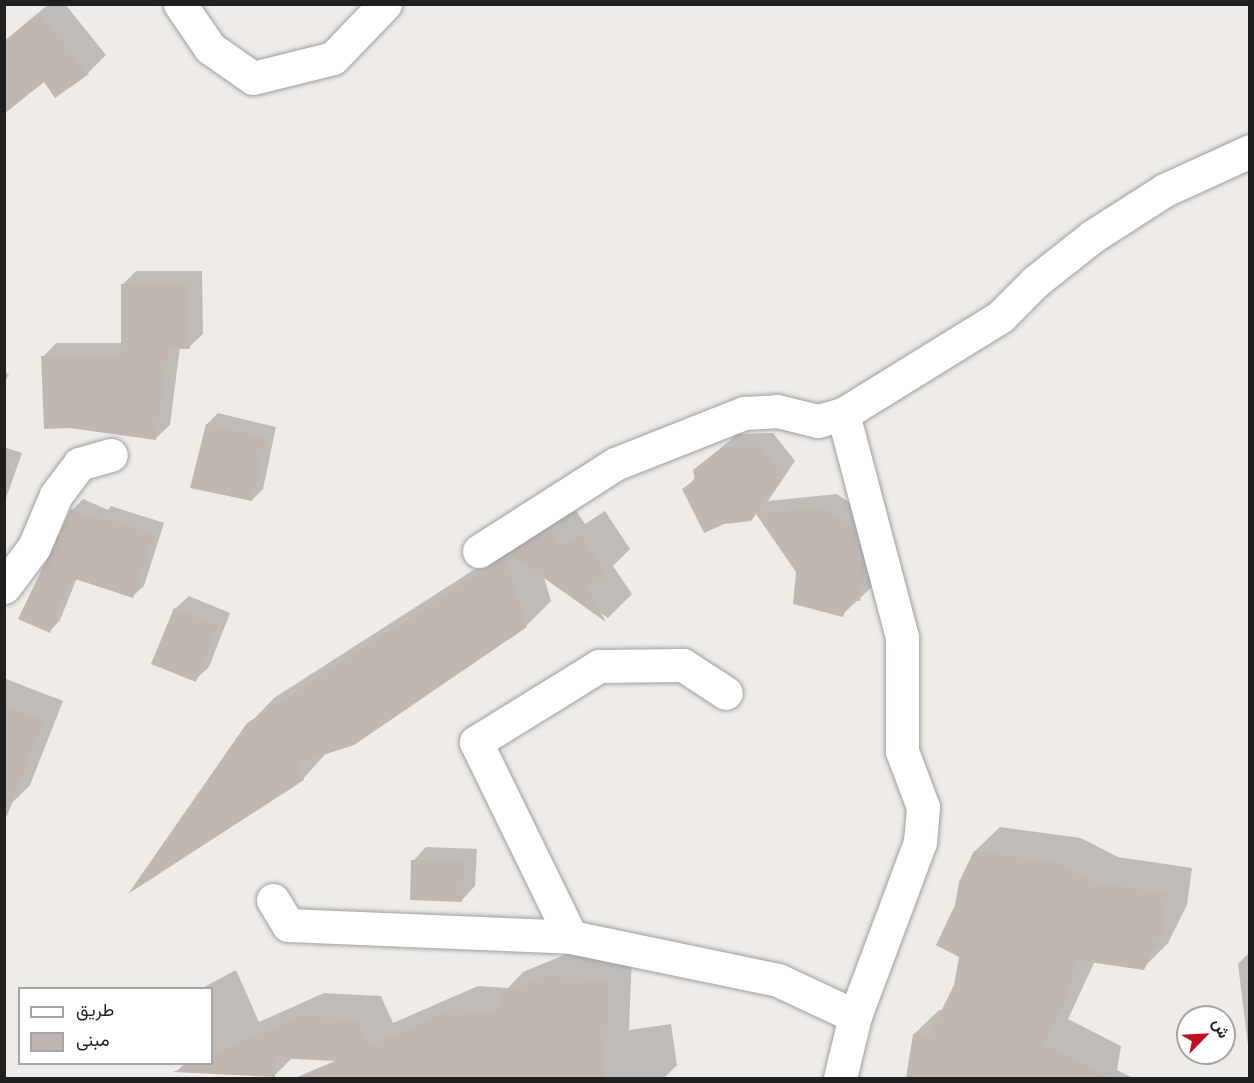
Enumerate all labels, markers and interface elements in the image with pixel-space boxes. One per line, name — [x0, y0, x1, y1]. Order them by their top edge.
legend — [18, 987, 213, 1065]
text: طريق — [76, 1000, 114, 1020]
north arrow — [1176, 1005, 1236, 1065]
text: ش — [1209, 1016, 1233, 1041]
text: مبنى — [76, 1030, 110, 1050]

